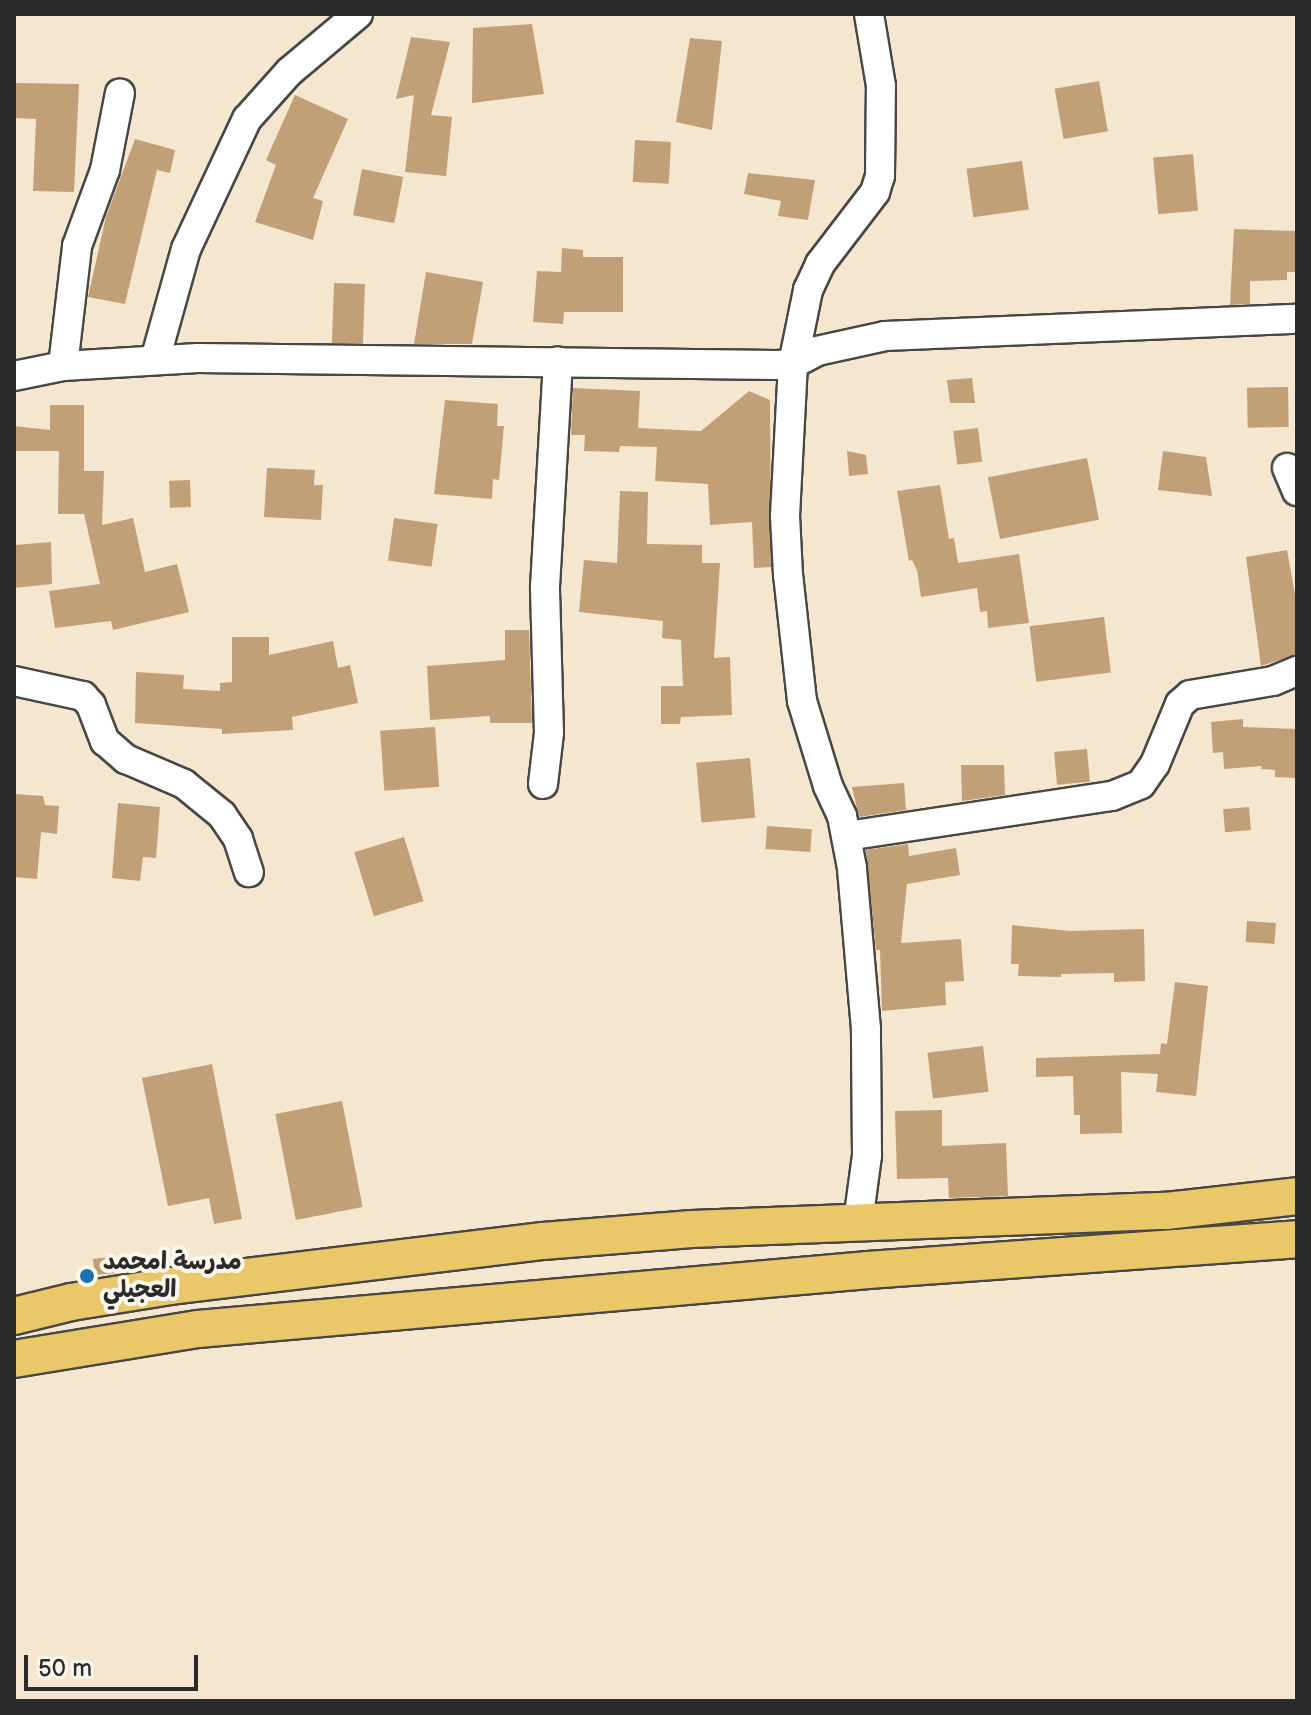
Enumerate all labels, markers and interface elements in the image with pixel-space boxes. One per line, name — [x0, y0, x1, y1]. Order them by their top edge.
place label: مدرسة امحمد العجيلي — [103, 1248, 242, 1304]
marker: مدرسة امحمد العجيلي — [78, 1267, 96, 1285]
scale bar — [28, 1639, 202, 1689]
text: 50 m — [38, 1654, 92, 1683]

